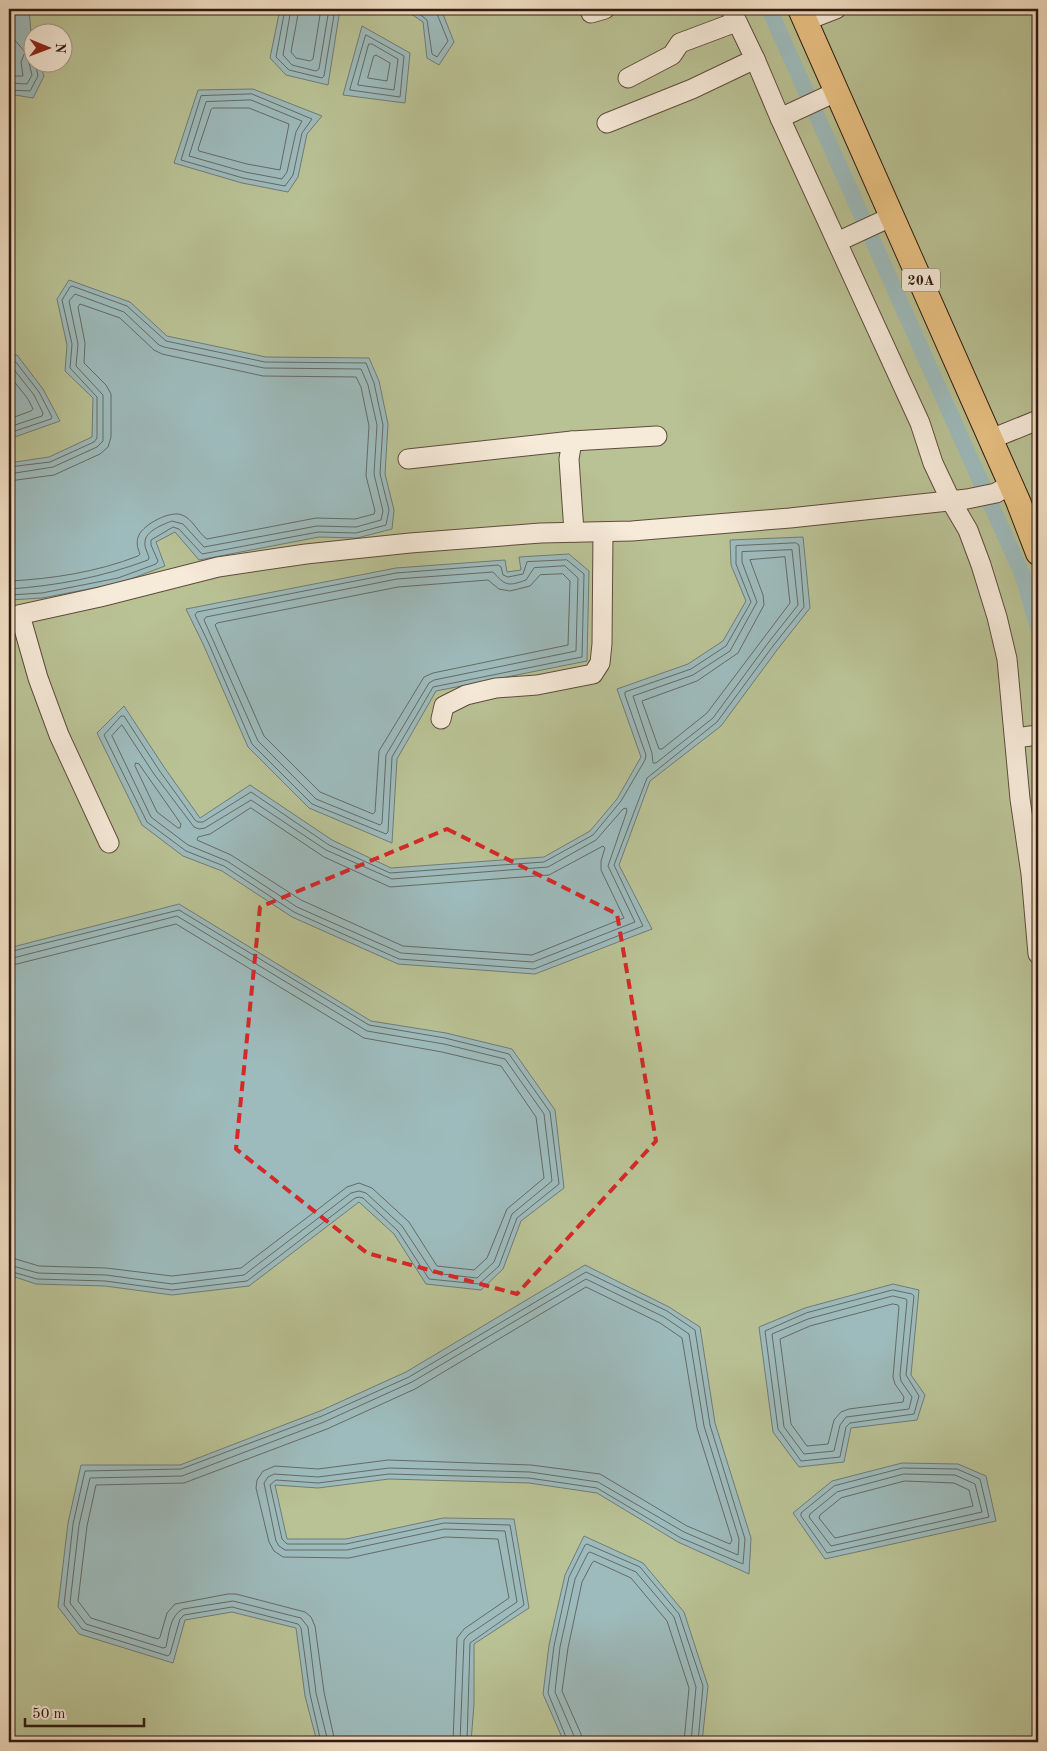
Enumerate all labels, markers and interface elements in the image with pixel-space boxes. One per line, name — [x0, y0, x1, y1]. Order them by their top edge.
north arrow — [22, 22, 72, 72]
text: N — [53, 43, 67, 54]
road number: 20A — [902, 268, 940, 292]
scale bar — [25, 1696, 144, 1728]
text: 50 m — [32, 1707, 66, 1722]

